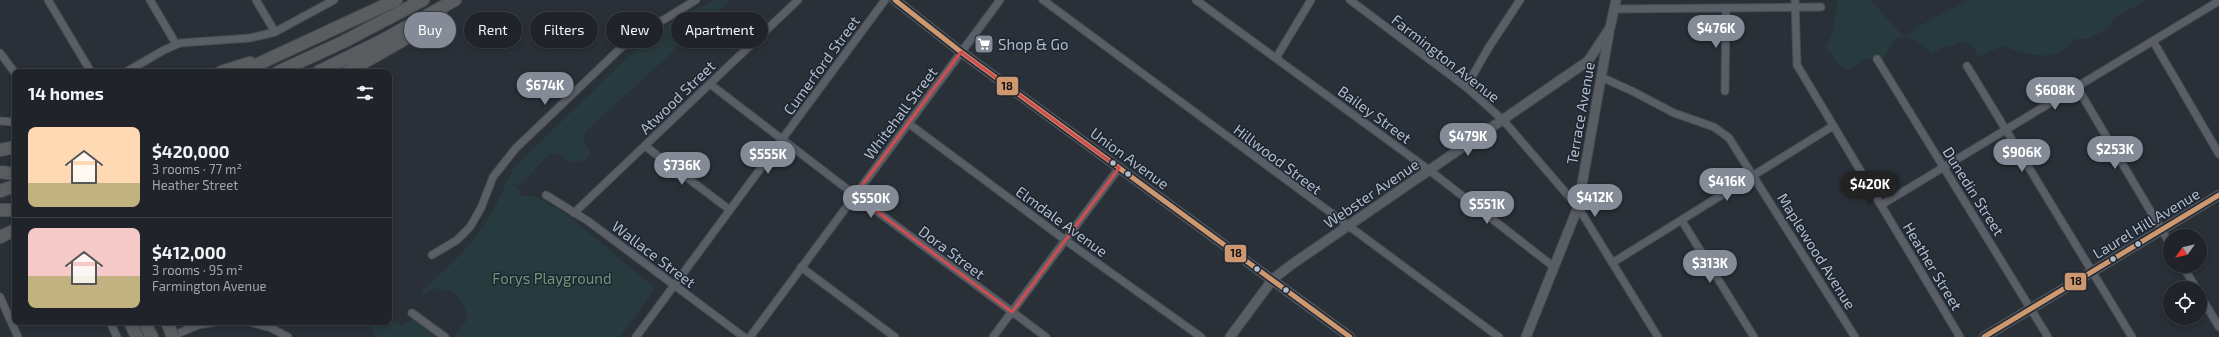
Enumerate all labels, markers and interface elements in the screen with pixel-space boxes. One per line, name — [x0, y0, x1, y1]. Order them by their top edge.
street label: Farmington Avenue — [1388, 10, 1504, 106]
chip: Buy — [404, 12, 456, 48]
chip: Rent — [464, 12, 522, 48]
chip: Filters — [530, 12, 598, 48]
chip: New — [606, 12, 663, 48]
chip: Apartment — [671, 12, 768, 48]
street label: Cumerford Street — [779, 12, 863, 118]
pin: $476K — [1688, 15, 1744, 49]
text: $476K — [1697, 20, 1735, 36]
supermarket icon: Shop & Go — [973, 33, 995, 55]
place label: Shop & Go — [998, 35, 1069, 53]
street label: Atwood Street — [636, 56, 719, 137]
street label: Terrace Avenue — [1562, 60, 1598, 166]
street label: Whitehall Street — [859, 63, 941, 163]
pin: $674K — [517, 72, 573, 106]
line badge: 18 — [996, 76, 1019, 96]
text: $674K — [526, 77, 564, 93]
pin: $608K — [2027, 77, 2083, 111]
text: 18 — [1001, 79, 1013, 92]
street label: Bailey Street — [1335, 81, 1415, 147]
icon: filters — [354, 82, 376, 104]
text: $608K — [2035, 82, 2075, 98]
text: 14 homes — [28, 83, 104, 103]
street label: Hillwood Street — [1230, 120, 1326, 198]
street label: Union Avenue — [1087, 123, 1173, 193]
pin: $479K — [1440, 123, 1496, 157]
text: $479K — [1449, 128, 1487, 144]
pin: $253K — [2087, 136, 2143, 170]
pin: $906K — [1994, 139, 2050, 173]
text: $420,000 — [152, 141, 230, 161]
pin: $555K — [740, 141, 796, 175]
text: $253K — [2096, 141, 2134, 157]
icon: home — [60, 143, 108, 191]
street label: Dunedin Street — [1940, 143, 2009, 239]
text: $906K — [2002, 144, 2042, 160]
text: $555K — [749, 146, 787, 162]
pin: $736K — [654, 152, 710, 186]
street label: Webster Avenue — [1320, 155, 1422, 231]
text: $736K — [663, 157, 701, 173]
unlabelled marker — [1108, 158, 1118, 168]
text: 3 rooms · 77 m² — [152, 161, 242, 177]
pin: $416K — [1699, 168, 1755, 202]
unlabelled marker — [1123, 169, 1133, 179]
pin: $420K — [1842, 171, 1898, 205]
text: $416K — [1708, 173, 1746, 189]
text: $420K — [1850, 176, 1890, 192]
text: Heather Street — [152, 177, 238, 193]
street label: Elmdale Avenue — [1013, 182, 1111, 260]
pin: $412K — [1567, 184, 1623, 218]
street label: Laurel Hill Avenue — [2089, 184, 2203, 262]
pin: $550K — [843, 185, 899, 219]
text: $412K — [1576, 189, 1614, 205]
street label: Maplewood Avenue — [1774, 189, 1860, 313]
text: $550K — [852, 190, 890, 206]
pin: $551K — [1459, 191, 1515, 225]
text: $551K — [1469, 196, 1505, 212]
street label: Wallace Street — [609, 217, 699, 291]
street label: Heather Street — [1900, 219, 1966, 314]
street label: Dora Street — [916, 221, 989, 283]
north arrow — [2163, 229, 2207, 273]
map controls — [2163, 229, 2207, 325]
unlabelled marker — [2133, 239, 2143, 249]
text: $412,000 — [152, 242, 226, 262]
icon: home — [60, 244, 108, 292]
line badge: 18 — [1224, 244, 1247, 263]
text: 18 — [1230, 246, 1242, 259]
pin: $313K — [1682, 250, 1738, 284]
unlabelled marker — [2108, 254, 2118, 264]
text: $313K — [1692, 255, 1728, 271]
text: 3 rooms · 95 m² — [152, 262, 243, 278]
unlabelled marker — [1252, 264, 1262, 274]
park label: Forys Playground — [492, 269, 612, 287]
line badge: 18 — [2064, 272, 2087, 291]
text: 18 — [2070, 274, 2082, 287]
text: Farmington Avenue — [152, 278, 267, 294]
button: locate — [2163, 281, 2207, 325]
unlabelled marker — [1281, 285, 1291, 295]

